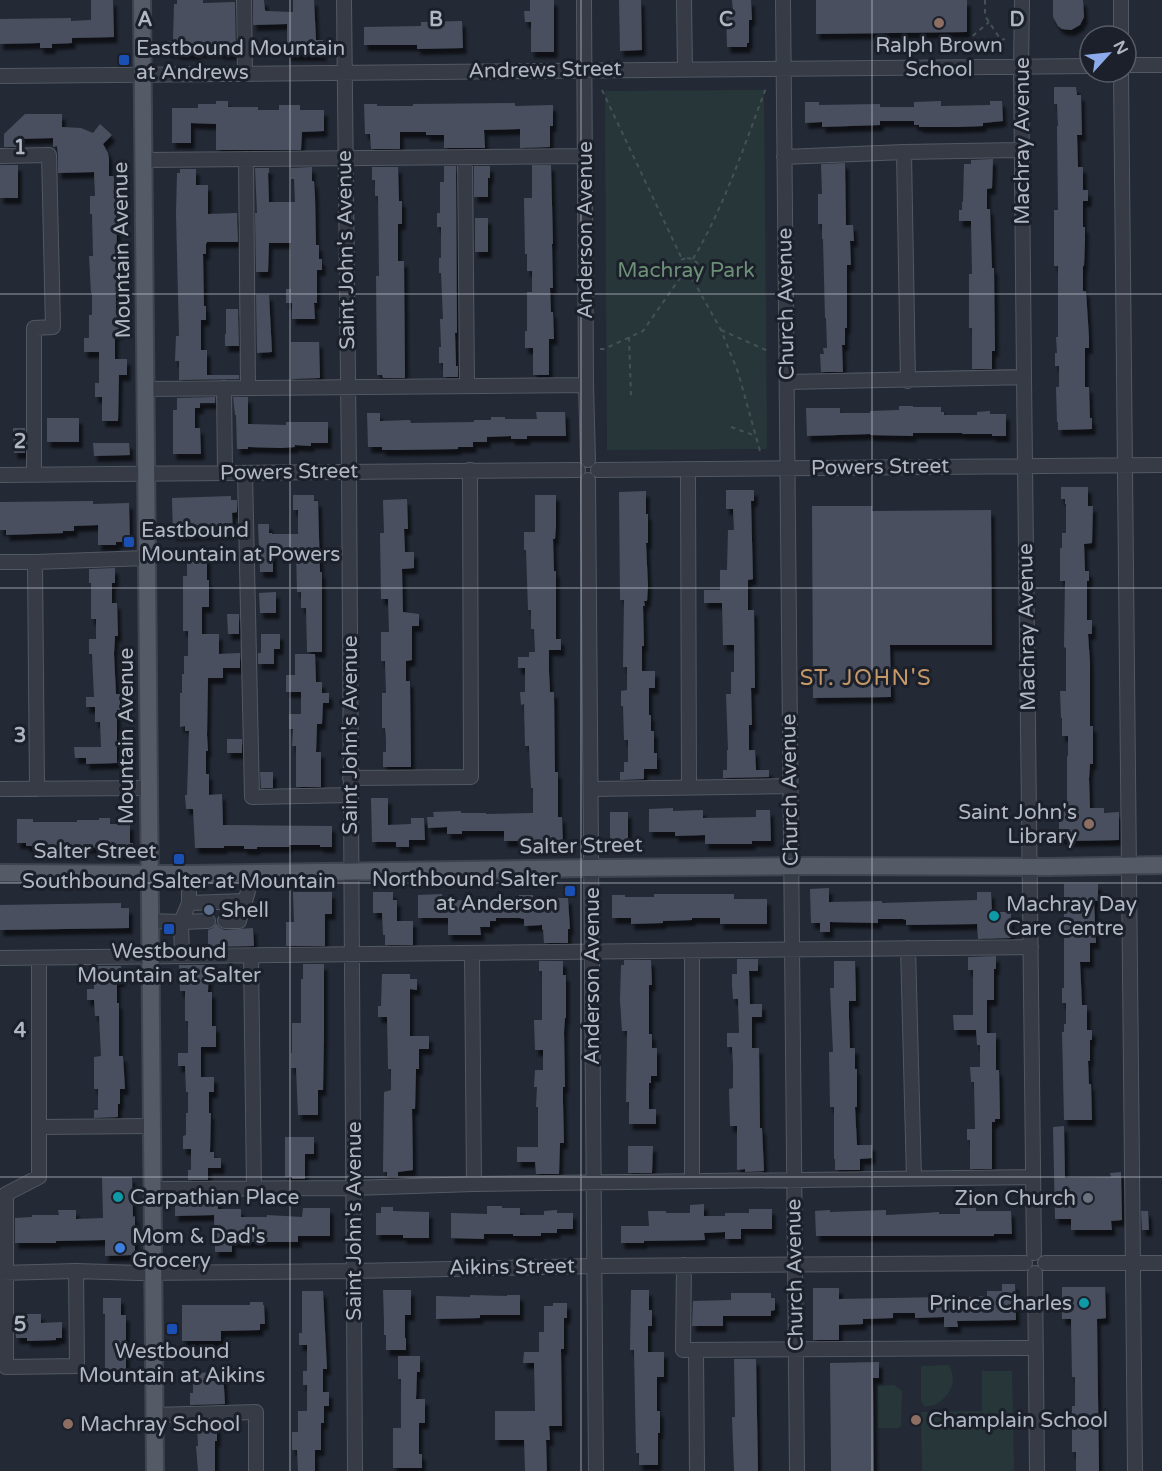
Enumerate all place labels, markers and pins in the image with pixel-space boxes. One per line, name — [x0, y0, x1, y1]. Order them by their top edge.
marker: Ralph Brown School — [932, 16, 946, 30]
place label: Ralph Brown School — [875, 33, 1003, 82]
place label: Eastbound Mountain at Andrews — [136, 36, 345, 85]
marker: Eastbound Mountain at Andrews — [117, 53, 131, 67]
place label: Eastbound Mountain at Powers — [141, 518, 340, 567]
marker: Eastbound Mountain at Powers — [122, 535, 136, 549]
place label: Saint John's Library — [958, 800, 1077, 849]
marker: Saint John's Library — [1082, 817, 1096, 831]
marker: Southbound Salter at Mountain — [172, 852, 186, 866]
place label: Northbound Salter at Anderson — [372, 867, 558, 916]
place label: Southbound Salter at Mountain — [22, 869, 336, 894]
marker: Northbound Salter at Anderson — [563, 884, 577, 898]
place label: Machray Day Care Centre — [1006, 892, 1137, 941]
place label: Shell — [221, 898, 269, 923]
marker: Shell — [202, 903, 216, 917]
marker: Machray Day Care Centre — [987, 909, 1001, 923]
marker: Westbound Mountain at Salter — [162, 922, 176, 936]
place label: Westbound Mountain at Salter — [77, 939, 261, 988]
place label: Carpathian Place — [130, 1185, 299, 1210]
place label: Zion Church — [955, 1186, 1076, 1211]
marker: Carpathian Place — [111, 1190, 125, 1204]
marker: Zion Church — [1081, 1191, 1095, 1205]
place label: Mom & Dad's Grocery — [132, 1224, 266, 1273]
marker: Mom & Dad's Grocery — [113, 1241, 127, 1255]
place label: Prince Charles — [929, 1291, 1072, 1316]
marker: Prince Charles — [1077, 1296, 1091, 1310]
marker: Westbound Mountain at Aikins — [165, 1322, 179, 1336]
place label: Westbound Mountain at Aikins — [79, 1339, 265, 1388]
place label: Champlain School — [928, 1408, 1108, 1433]
place label: Machray School — [80, 1412, 240, 1437]
marker: Champlain School — [909, 1413, 923, 1427]
marker: Machray School — [61, 1417, 75, 1431]

